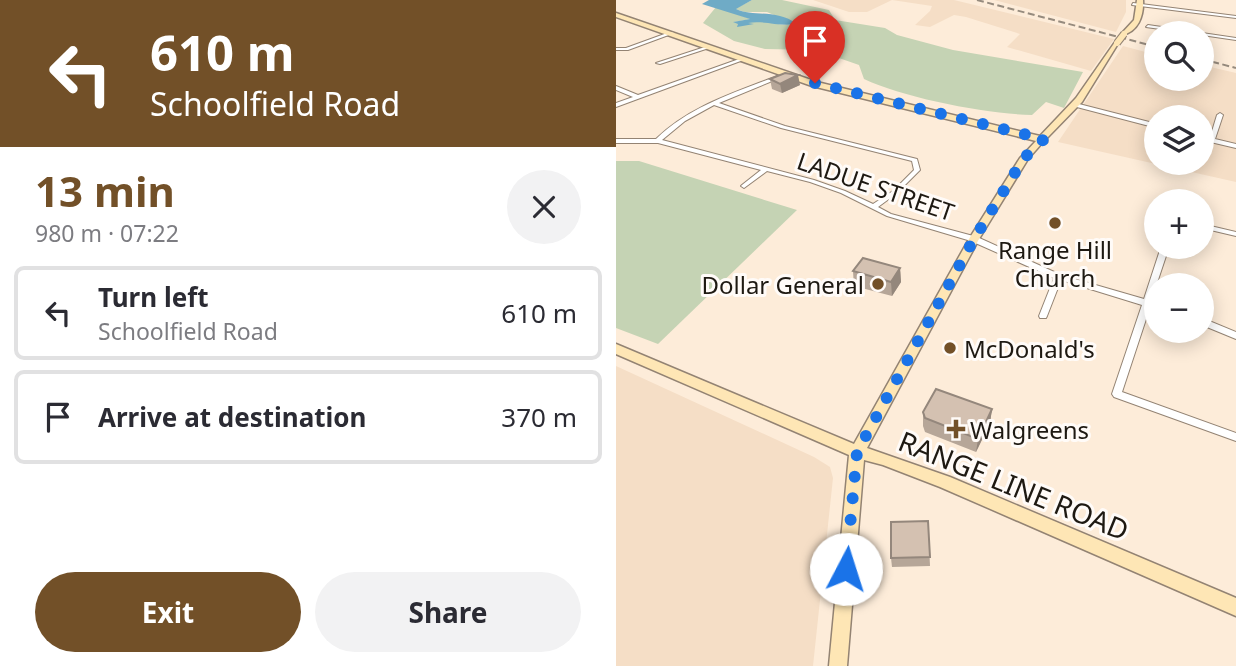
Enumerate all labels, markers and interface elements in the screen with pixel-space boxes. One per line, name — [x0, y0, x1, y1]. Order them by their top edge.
pin — [785, 11, 845, 83]
text: 610 m — [150, 19, 295, 85]
map controls — [1144, 21, 1214, 343]
button: search — [1144, 21, 1214, 91]
icon: arrive — [796, 22, 834, 60]
icon: left — [35, 28, 126, 119]
text: Schoolfield Road — [150, 82, 400, 125]
button: layers — [1144, 105, 1214, 175]
street label: LADUE STREET — [793, 144, 960, 229]
text: 13 min — [35, 162, 175, 219]
button: close — [507, 170, 581, 244]
button: + — [1144, 189, 1214, 259]
marker: Range Hill Church — [1047, 215, 1063, 231]
text: 980 m · 07:22 — [35, 217, 179, 249]
place label: Range Hill Church — [998, 233, 1112, 294]
place label: Dollar General — [701, 268, 864, 301]
button: − — [1144, 273, 1214, 343]
marker: Dollar General — [870, 276, 886, 292]
text: Turn left — [98, 279, 209, 315]
icon: left — [39, 294, 77, 332]
text: 610 m — [501, 295, 577, 331]
text: Schoolfield Road — [98, 315, 278, 347]
place label: McDonald's — [964, 332, 1095, 365]
marker: McDonald's — [942, 340, 958, 356]
icon: arrive — [39, 398, 77, 436]
text: Arrive at destination — [98, 399, 367, 435]
text: 370 m — [501, 399, 577, 435]
place label: Walgreens — [970, 413, 1089, 446]
street label: RANGE LINE ROAD — [893, 421, 1135, 549]
marker: Walgreens — [948, 421, 964, 437]
position arrow — [809, 532, 883, 606]
button: Exit — [35, 572, 301, 652]
button: Share — [315, 572, 581, 652]

